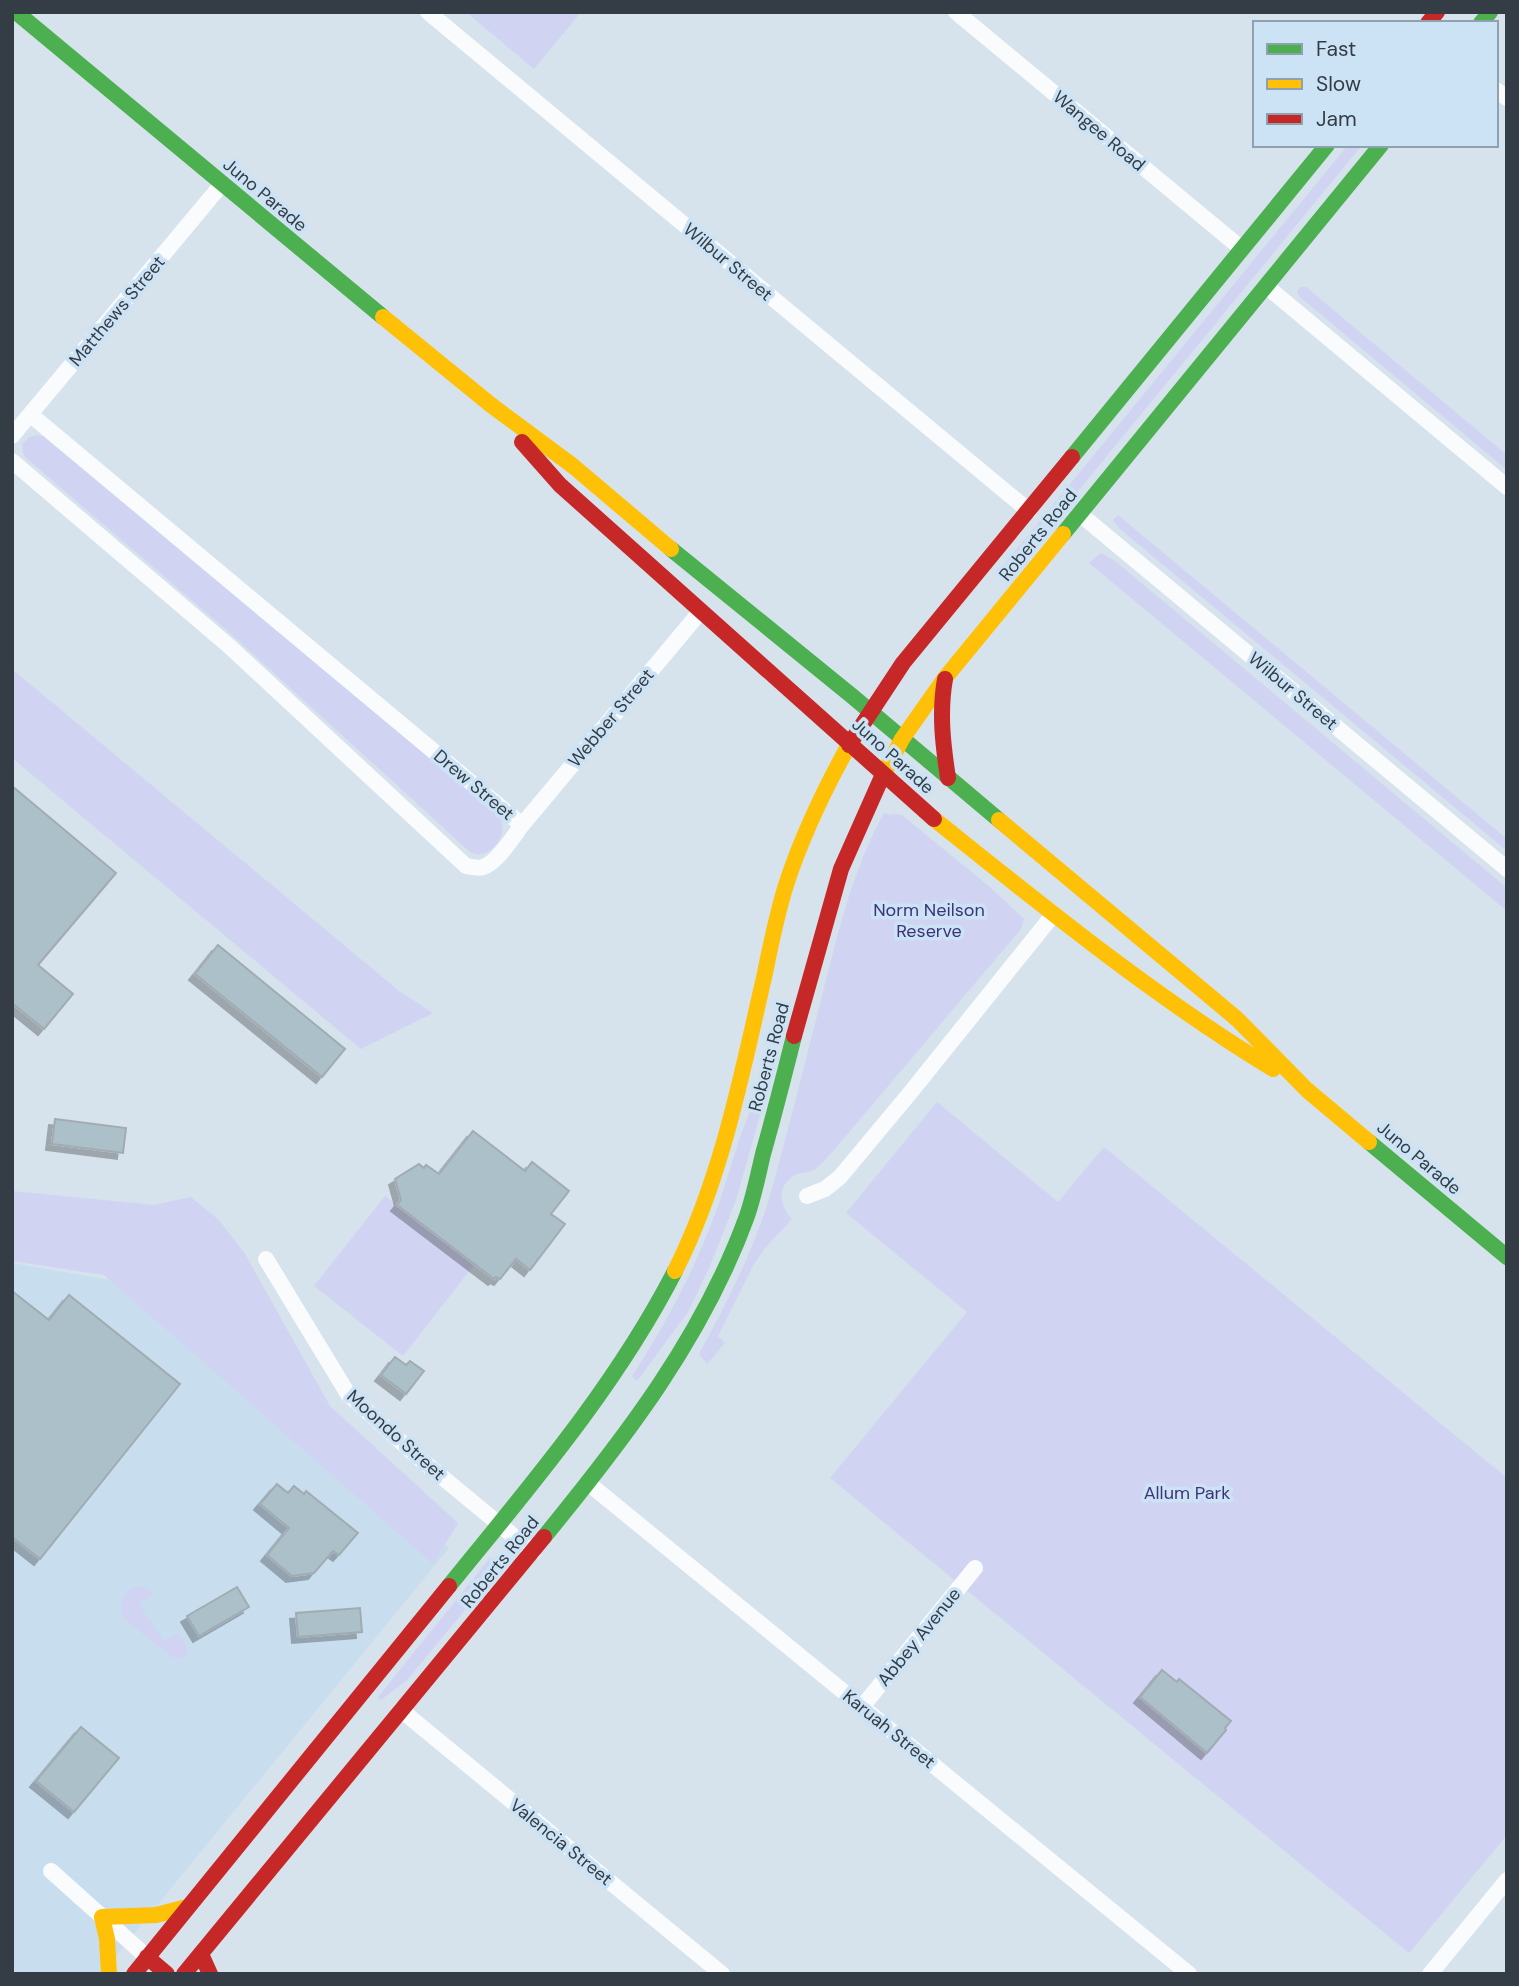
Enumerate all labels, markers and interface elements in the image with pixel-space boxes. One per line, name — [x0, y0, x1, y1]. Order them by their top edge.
legend — [1253, 21, 1498, 147]
text: Fast — [1316, 35, 1356, 63]
text: Slow — [1316, 70, 1361, 98]
street label: Wangee Road — [1048, 85, 1150, 177]
text: Jam — [1316, 105, 1357, 133]
street label: Juno Parade — [218, 153, 312, 237]
street label: Wilbur Street — [678, 218, 778, 306]
street label: Matthews Street — [64, 251, 170, 371]
street label: Roberts Road — [994, 484, 1082, 586]
street label: Wilbur Street — [1243, 647, 1343, 735]
street label: Webber Street — [563, 664, 659, 772]
street label: Juno Parade — [847, 713, 939, 799]
street label: Drew Street — [429, 744, 519, 826]
park label: Norm Neilson Reserve — [873, 898, 985, 943]
street label: Roberts Road — [743, 1000, 795, 1114]
street label: Juno Parade — [1372, 1116, 1466, 1200]
street label: Moondo Street — [342, 1384, 450, 1486]
park label: Allum Park — [1144, 1481, 1230, 1505]
street label: Roberts Road — [456, 1511, 544, 1613]
street label: Abbey Avenue — [872, 1583, 966, 1691]
street label: Karuah Street — [838, 1684, 940, 1774]
street label: Valencia Street — [505, 1793, 617, 1891]

